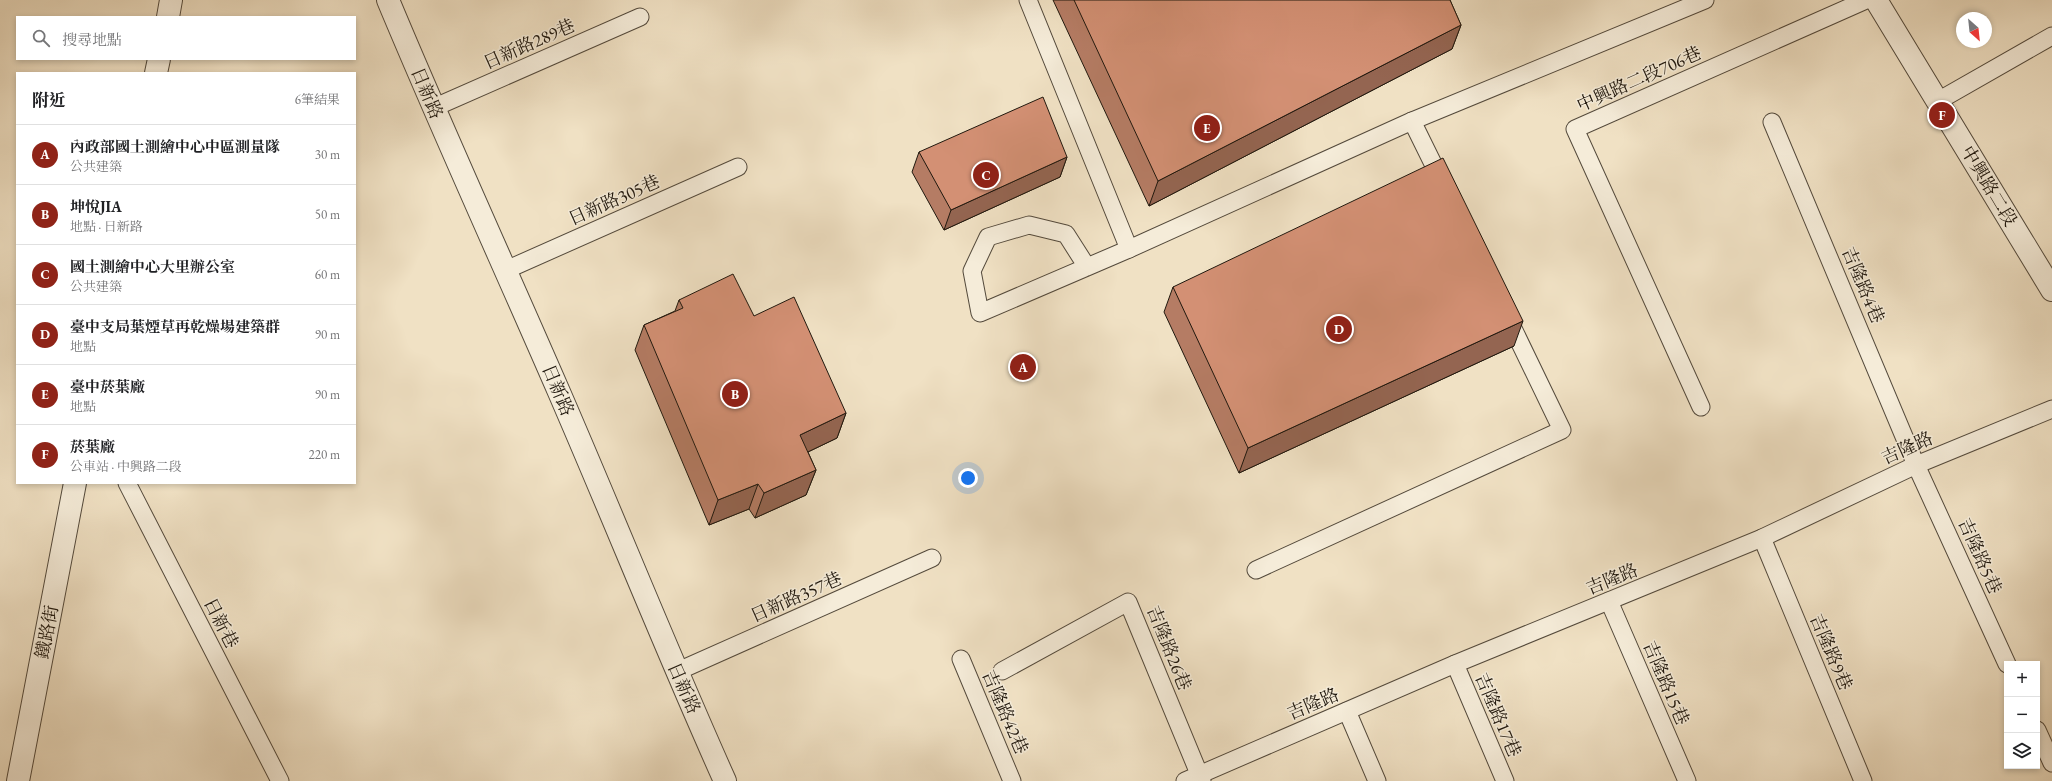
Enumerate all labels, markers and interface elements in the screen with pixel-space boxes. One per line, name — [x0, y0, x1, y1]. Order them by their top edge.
north arrow — [1956, 12, 1992, 48]
street label: 日新路289巷 — [479, 13, 578, 74]
search box — [16, 16, 356, 60]
icon: search — [30, 27, 52, 49]
text: 搜尋地點 — [62, 30, 122, 49]
street label: 中興路二段706巷 — [1573, 41, 1705, 116]
street label: 日新路 — [406, 63, 449, 122]
text: 附近 — [32, 89, 66, 111]
text: 6筆結果 — [295, 91, 340, 108]
pin: F — [1929, 100, 1955, 130]
pin: E — [1194, 113, 1220, 143]
text: 內政部國土測繪中心中區測量隊 — [70, 137, 280, 156]
street label: 中興路二段 — [1956, 141, 2022, 230]
text: A — [40, 146, 50, 163]
text: 30 m — [315, 146, 340, 163]
text: 公共建築 — [70, 158, 122, 175]
pin: C — [973, 160, 999, 190]
street label: 日新路305巷 — [564, 169, 663, 230]
text: 坤悅JIA — [70, 197, 122, 216]
text: B — [41, 206, 49, 223]
text: 50 m — [315, 206, 340, 223]
text: 地點 · 日新路 — [70, 218, 143, 235]
street label: 吉隆路4巷 — [1837, 243, 1890, 326]
text: 國土測繪中心大里辦公室 — [70, 257, 235, 276]
text: C — [40, 266, 50, 283]
text: 60 m — [315, 266, 340, 283]
text: 公共建築 — [70, 278, 122, 295]
pin: D — [1326, 314, 1352, 344]
text: 臺中支局葉煙草再乾燥場建築群 — [70, 317, 280, 336]
text: D — [40, 326, 50, 343]
text: 90 m — [315, 326, 340, 343]
text: 地點 — [70, 338, 96, 355]
pin: A — [1010, 352, 1036, 382]
street label: 日新路 — [537, 360, 580, 419]
text: 臺中菸葉廠 — [70, 377, 145, 396]
pin: B — [722, 379, 748, 409]
text: E — [41, 386, 49, 403]
text: 90 m — [315, 386, 340, 403]
text: 地點 — [70, 398, 96, 415]
street label: 吉隆路 — [1877, 426, 1936, 469]
text: 菸葉廠 — [70, 437, 115, 456]
text: F — [41, 446, 49, 463]
text: 220 m — [309, 446, 340, 463]
text: 公車站 · 中興路二段 — [70, 458, 182, 475]
your location — [958, 468, 978, 488]
street label: 吉隆路5巷 — [1954, 514, 2007, 597]
street label: 吉隆路 — [1582, 558, 1641, 599]
street label: 日新路357巷 — [746, 566, 845, 627]
street label: 日新巷 — [199, 593, 244, 652]
street label: 吉隆路26巷 — [1142, 602, 1197, 694]
street label: 鐵路街 — [30, 603, 63, 661]
street label: 吉隆路9巷 — [1805, 610, 1858, 693]
street label: 吉隆路15巷 — [1638, 637, 1694, 728]
street label: 日新路 — [663, 658, 706, 717]
map controls — [2004, 661, 2040, 769]
button: + — [2004, 661, 2040, 697]
street label: 吉隆路42巷 — [977, 666, 1033, 757]
street label: 吉隆路17巷 — [1470, 669, 1526, 760]
street label: 吉隆路 — [1283, 682, 1342, 725]
button: − — [2004, 697, 2040, 733]
button: layers — [2004, 733, 2040, 769]

